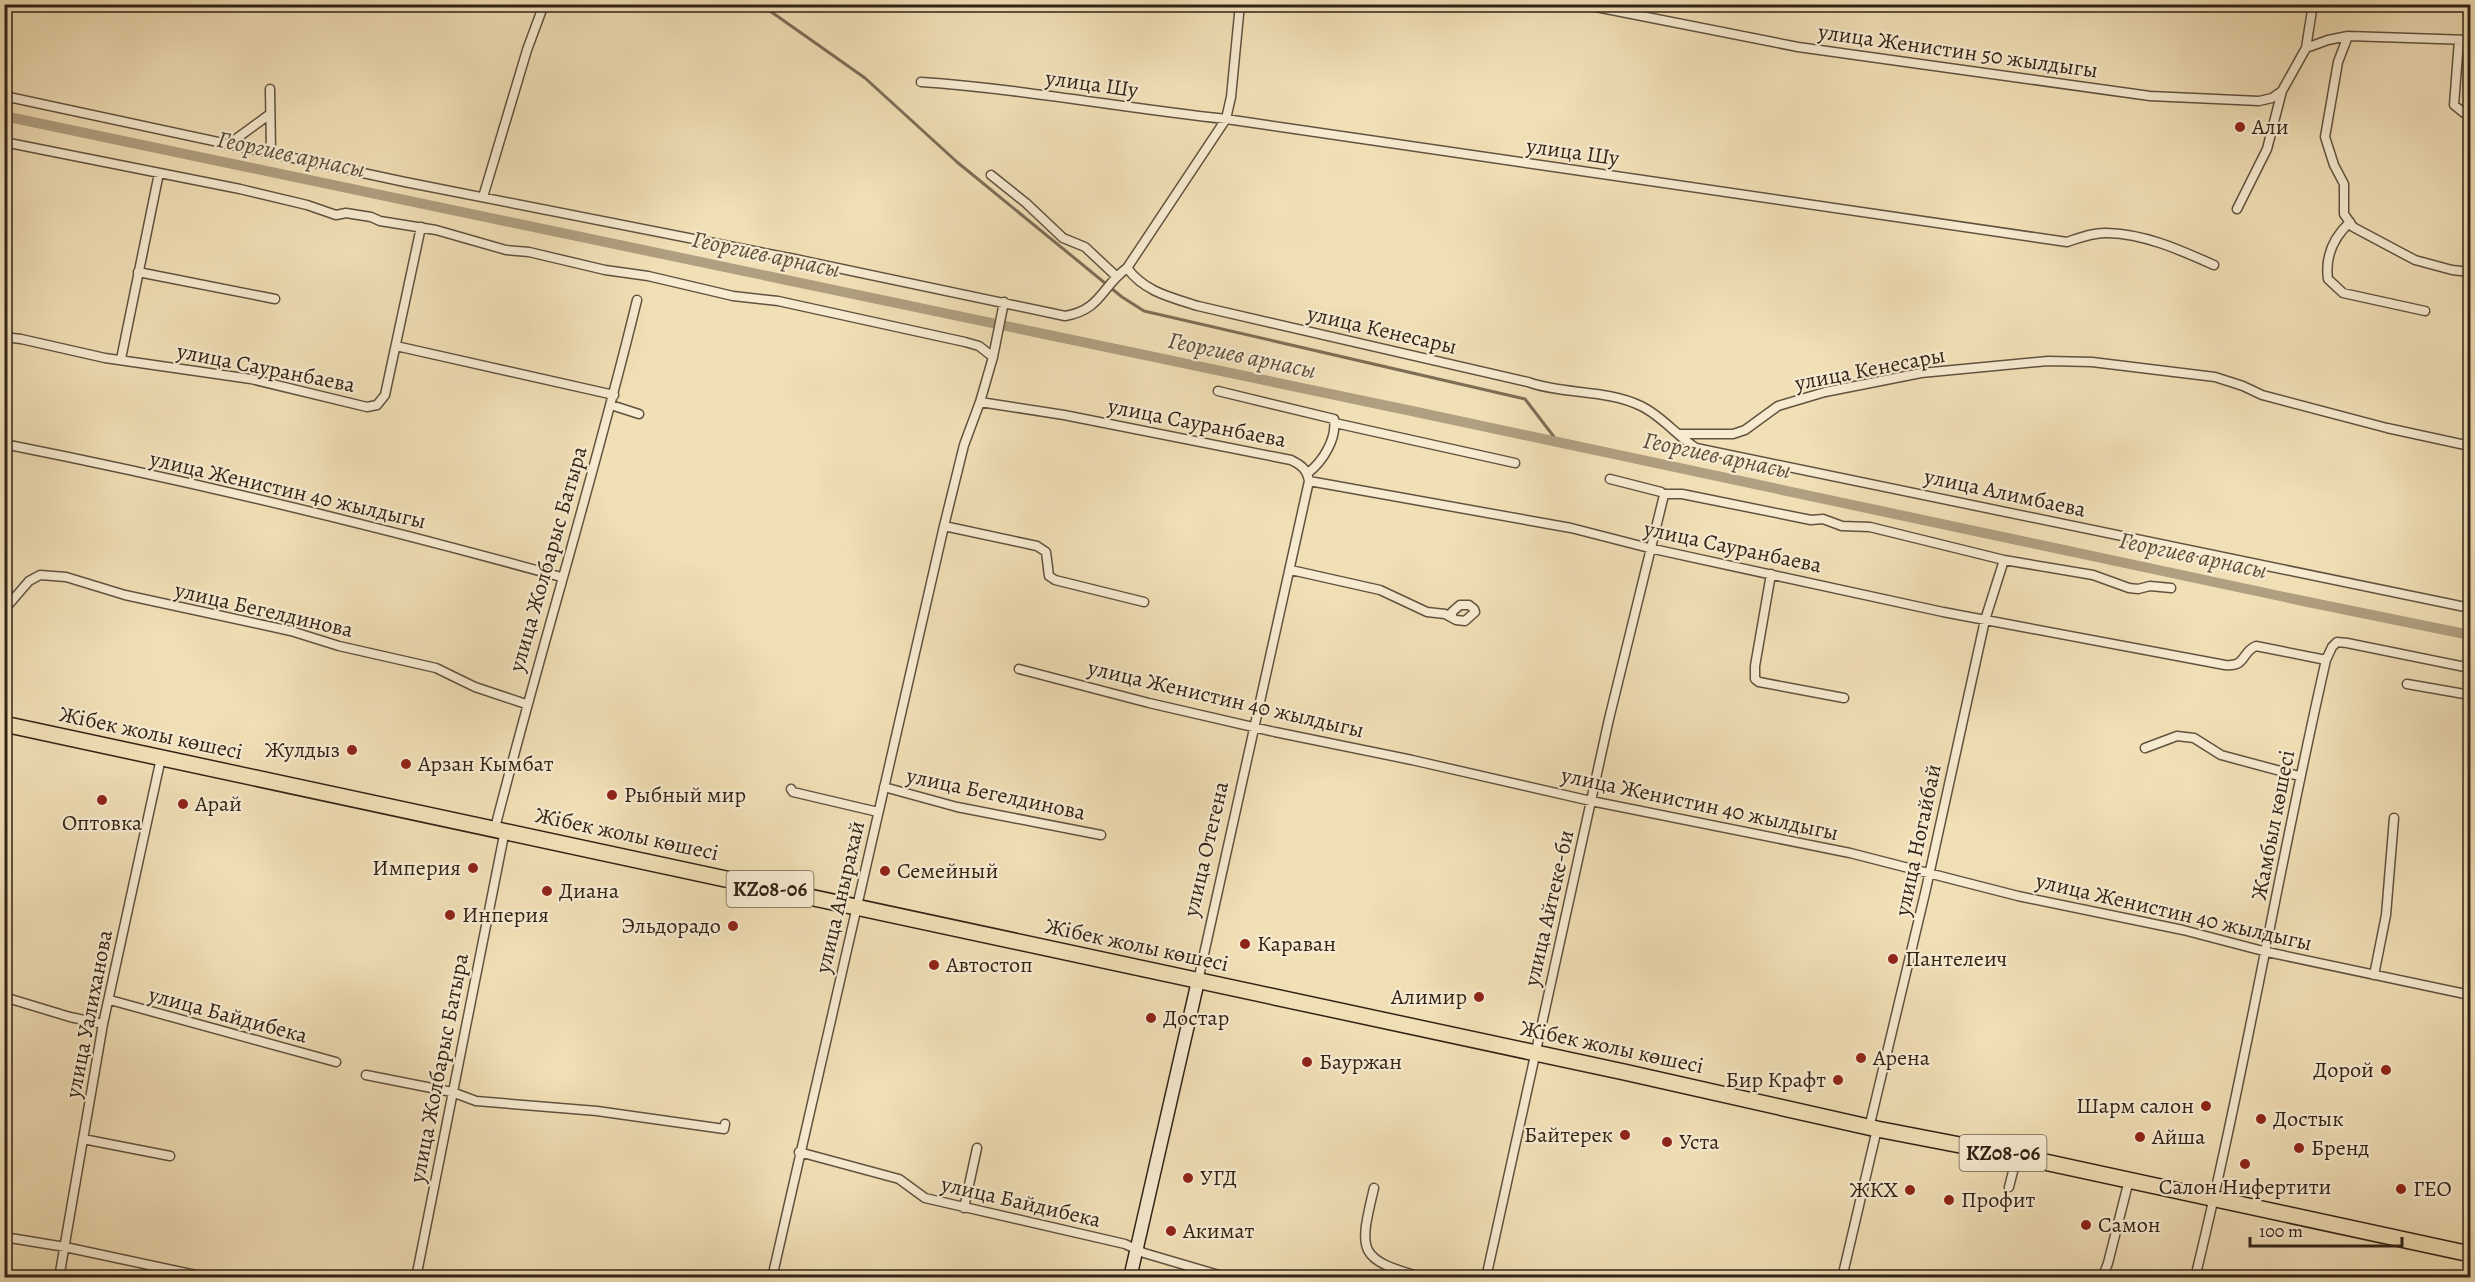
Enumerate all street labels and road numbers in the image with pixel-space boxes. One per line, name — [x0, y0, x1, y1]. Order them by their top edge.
street label: улица Женистин 50 жылдыгы — [1815, 16, 2100, 85]
street label: улица Шу — [1043, 63, 1141, 105]
street label: улица Шу — [1524, 131, 1622, 173]
street label: улица Кенесары — [1303, 298, 1460, 362]
street label: улица Сауранбаева — [173, 336, 358, 400]
street label: улица Кенесары — [1791, 340, 1948, 398]
street label: улица Сауранбаева — [1104, 391, 1289, 455]
street label: улица Жолбарыс Батыра — [501, 442, 595, 676]
street label: улица Женистин 40 жылдыгы — [146, 443, 429, 536]
street label: улица Алимбаева — [1921, 461, 2089, 525]
street label: улица Сауранбаева — [1640, 513, 1825, 581]
street label: улица Бегелдинова — [171, 575, 357, 645]
street label: улица Женистин 40 жылдыгы — [1084, 652, 1367, 745]
street label: Жібек жолы көшесі — [57, 699, 245, 767]
street label: Жамбыл көшесі — [2244, 747, 2302, 903]
street label: улица Бегелдинова — [903, 760, 1089, 828]
street label: улица Женистин 40 жылдыгы — [1558, 760, 1841, 848]
street label: улица Ногайбай — [1887, 761, 1949, 920]
street label: улица Отегена — [1176, 778, 1236, 920]
street label: Жібек жолы көшесі — [533, 800, 721, 868]
street label: улица Анырахай — [808, 818, 872, 977]
street label: улица Айтеке-би — [1516, 827, 1582, 990]
street label: улица Женистин 40 жылдыгы — [2032, 865, 2315, 958]
road number: KZ08-06 — [726, 871, 814, 907]
street label: Жібек жолы көшесі — [1043, 911, 1231, 979]
street label: улица Уалиханова — [58, 927, 120, 1102]
street label: улица Жолбарыс Батыра — [402, 950, 476, 1186]
street label: улица Байдибека — [144, 979, 311, 1051]
street label: Жібек жолы көшесі — [1518, 1013, 1706, 1081]
road number: KZ08-06 — [1960, 1135, 2046, 1171]
street label: улица Байдибека — [937, 1169, 1105, 1235]

